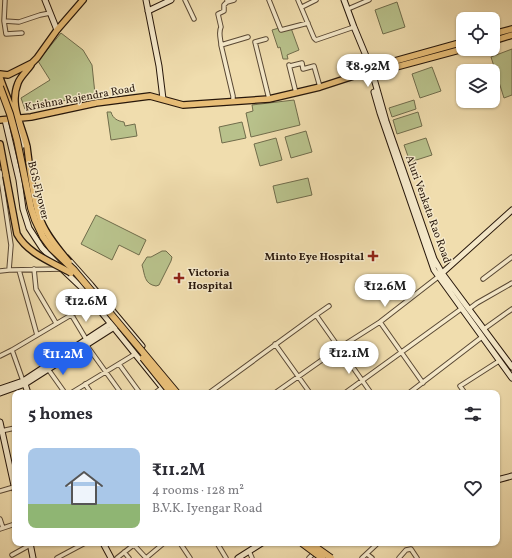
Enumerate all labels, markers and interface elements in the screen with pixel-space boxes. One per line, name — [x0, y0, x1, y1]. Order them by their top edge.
map controls — [456, 12, 500, 108]
button: locate — [456, 12, 500, 56]
pin: ₹8.92M — [335, 54, 401, 88]
text: ₹8.92M — [346, 58, 390, 76]
button: layers — [456, 64, 500, 108]
street label: Krishna Rajendra Road — [24, 81, 137, 116]
street label: Aluri Venkata Rao Road — [401, 153, 454, 266]
street label: BGS Flyover — [23, 160, 52, 222]
place label: Minto Eye Hospital — [265, 250, 364, 265]
marker: Minto Eye Hospital — [367, 250, 379, 262]
place label: Victoria Hospital — [188, 266, 233, 294]
marker: Victoria Hospital — [173, 272, 185, 284]
pin: ₹12.6M — [352, 274, 418, 308]
text: ₹12.6M — [364, 278, 406, 296]
pin: ₹12.6M — [53, 289, 119, 323]
text: ₹12.6M — [65, 293, 107, 311]
pin: ₹12.1M — [316, 341, 382, 375]
pin: ₹11.2M — [30, 342, 96, 376]
text: ₹12.1M — [329, 345, 369, 363]
text: ₹11.2M — [43, 346, 83, 364]
text: 5 homes — [28, 403, 93, 426]
icon: filters — [462, 403, 484, 425]
text: ₹11.2M — [152, 459, 205, 482]
icon: home — [60, 464, 108, 512]
icon: heart — [462, 477, 484, 499]
text: 4 rooms · 128 m² — [152, 482, 244, 500]
text: B.V.K. Iyengar Road — [152, 500, 262, 518]

